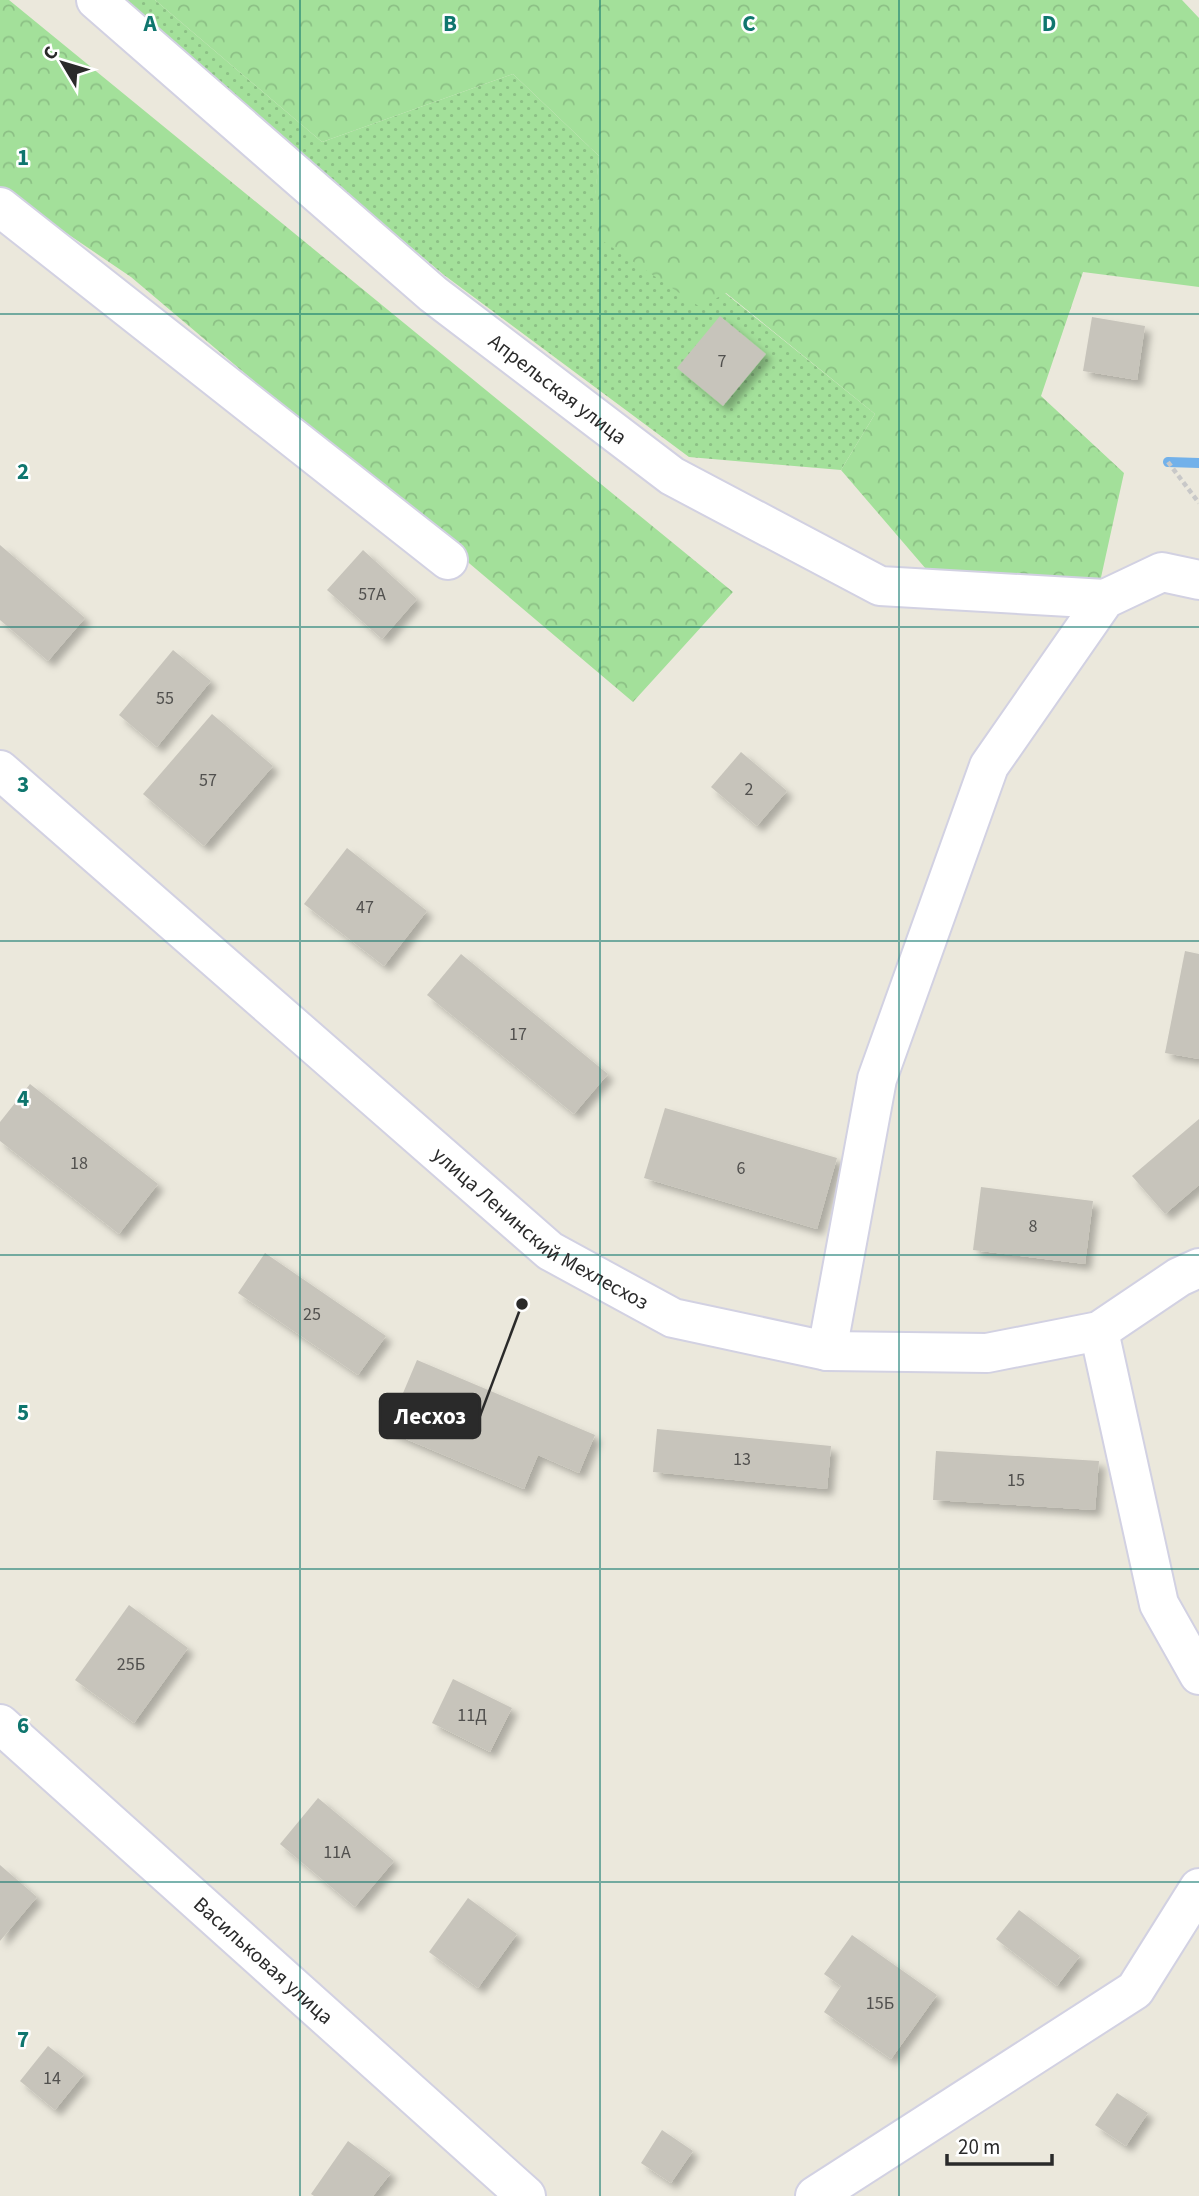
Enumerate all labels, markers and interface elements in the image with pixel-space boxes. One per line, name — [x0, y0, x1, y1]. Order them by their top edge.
text: A — [142, 7, 157, 40]
text: B — [443, 7, 457, 40]
text: C — [742, 7, 756, 40]
text: D — [1042, 7, 1056, 40]
north arrow — [28, 28, 98, 98]
text: С — [37, 41, 65, 66]
text: 1 — [17, 141, 29, 174]
street label: Апрельская улица — [482, 326, 633, 452]
house number: 7 — [718, 349, 727, 374]
text: 2 — [17, 455, 29, 488]
house number: 57А — [358, 582, 386, 607]
house number: 55 — [156, 686, 174, 711]
text: 3 — [17, 768, 29, 801]
house number: 57 — [199, 768, 217, 793]
house number: 2 — [745, 777, 754, 802]
house number: 47 — [356, 895, 374, 920]
house number: 17 — [509, 1022, 527, 1047]
text: 4 — [17, 1082, 29, 1115]
street label: улица Ленинский Мехлесхоз — [426, 1140, 654, 1317]
house number: 18 — [70, 1151, 88, 1176]
house number: 6 — [737, 1156, 746, 1181]
house number: 8 — [1029, 1214, 1038, 1239]
house number: 25 — [303, 1302, 321, 1327]
callout: Лесхоз — [380, 1394, 480, 1438]
text: 5 — [17, 1396, 29, 1429]
text: Лесхоз — [393, 1400, 466, 1433]
house number: 13 — [733, 1447, 751, 1472]
house number: 15 — [1007, 1468, 1025, 1493]
house number: 25Б — [117, 1652, 145, 1677]
house number: 11Д — [457, 1703, 487, 1728]
text: 6 — [17, 1709, 29, 1742]
house number: 11А — [323, 1840, 351, 1865]
street label: Васильковая улица — [187, 1890, 340, 2031]
house number: 15Б — [866, 1991, 894, 2016]
text: 7 — [17, 2023, 29, 2056]
house number: 14 — [43, 2066, 61, 2091]
scale bar — [947, 2122, 1052, 2166]
text: 20 m — [958, 2132, 1000, 2162]

